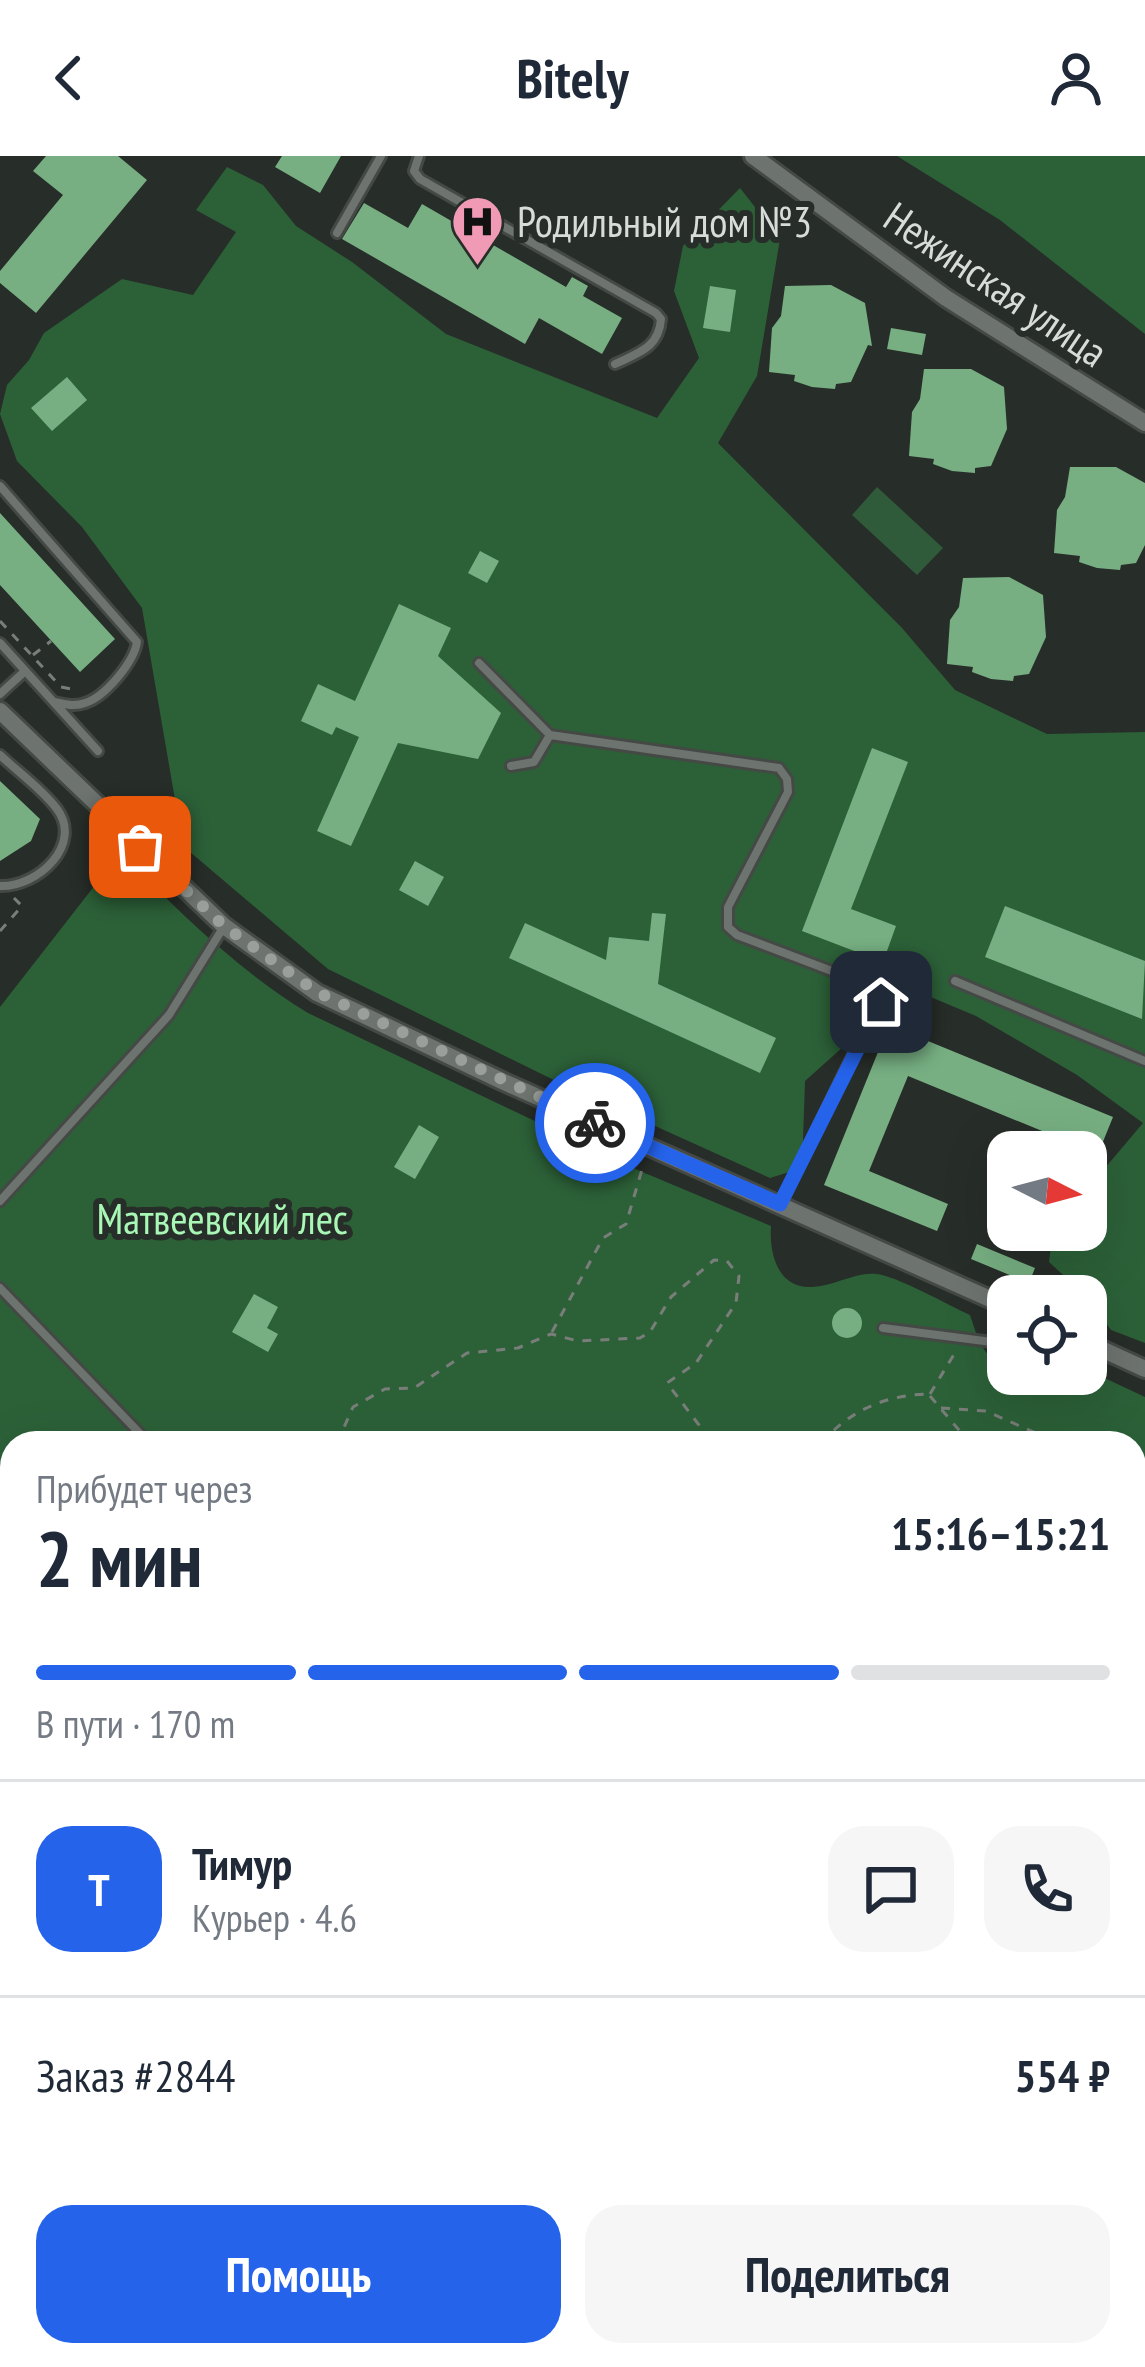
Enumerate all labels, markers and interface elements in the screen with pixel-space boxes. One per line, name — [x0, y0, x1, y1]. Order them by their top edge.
text: Bitely — [516, 43, 629, 113]
icon: back — [36, 45, 102, 111]
icon: person — [1043, 45, 1109, 111]
street label: Нежинская улица — [874, 189, 1118, 379]
hospital icon: Родильный дом №3 — [450, 193, 506, 267]
place label: Родильный дом №3 — [517, 194, 812, 249]
pin — [89, 796, 191, 898]
icon: bag — [107, 814, 173, 880]
pin — [830, 951, 932, 1053]
icon: home — [848, 969, 914, 1035]
courier — [535, 1063, 655, 1183]
icon: bike — [562, 1090, 628, 1156]
north arrow — [987, 1131, 1107, 1251]
map controls — [987, 1131, 1107, 1395]
park label: Матвеевский лес — [96, 1191, 348, 1246]
button: locate — [987, 1275, 1107, 1395]
text: Прибудет через — [36, 1463, 253, 1514]
text: 15:16–15:21 — [891, 1504, 1110, 1562]
text: 2 мин — [36, 1508, 202, 1609]
text: В пути · 170 m — [36, 1698, 235, 1749]
button: chat — [828, 1826, 954, 1952]
button: phone — [984, 1826, 1110, 1952]
text: Тимур — [192, 1834, 292, 1892]
text: Т — [88, 1860, 110, 1918]
text: Курьер · 4.6 — [192, 1892, 357, 1943]
text: Заказ #2844 — [36, 2046, 236, 2104]
text: 554 ₽ — [1015, 2046, 1110, 2104]
button: Помощь — [36, 2205, 561, 2343]
button: Поделиться — [585, 2205, 1110, 2343]

